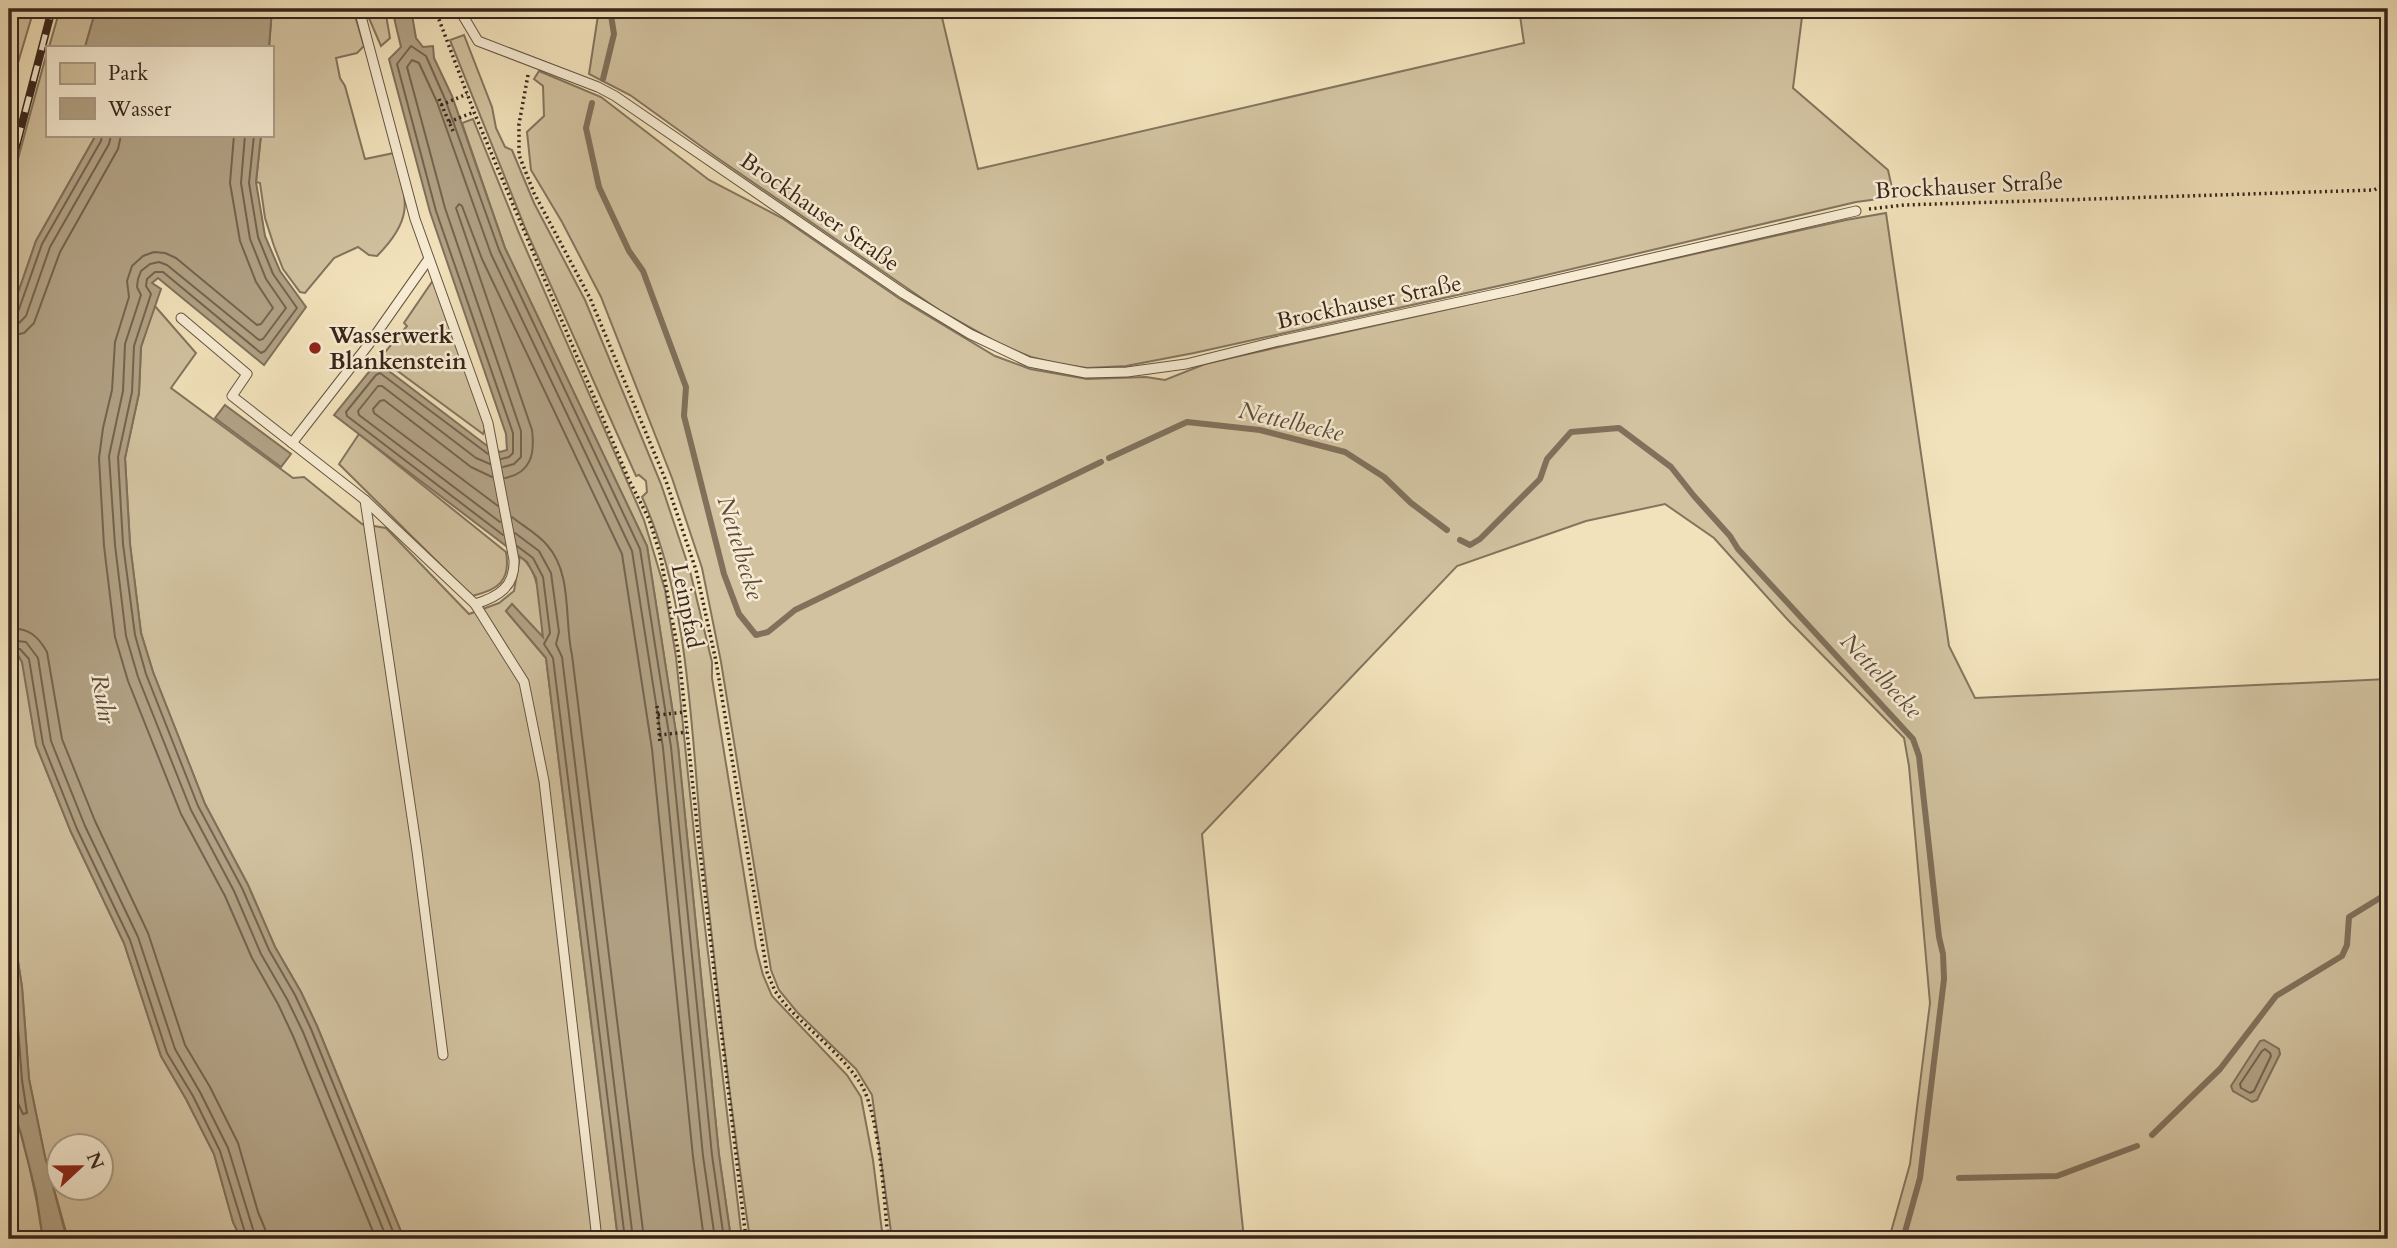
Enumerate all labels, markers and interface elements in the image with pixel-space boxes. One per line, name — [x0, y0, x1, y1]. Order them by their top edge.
legend — [46, 46, 273, 136]
text: Park — [108, 59, 149, 88]
text: Wasser — [107, 95, 172, 124]
street label: Brockhauser Straße — [734, 145, 906, 279]
street label: Brockhauser Straße — [1874, 166, 2064, 206]
street label: Brockhauser Straße — [1274, 267, 1464, 337]
place label: Wasserwerk Blankenstein — [328, 320, 467, 377]
marker: Wasserwerk Blankenstein — [307, 340, 323, 356]
water label: Nettelbecke — [1235, 394, 1347, 450]
water label: Nettelbecke — [709, 492, 772, 604]
street label: Leinpfad — [664, 561, 710, 652]
water label: Nettelbecke — [1833, 626, 1930, 727]
water label: Ruhr — [82, 672, 124, 727]
north arrow — [46, 1132, 116, 1202]
text: N — [80, 1148, 110, 1174]

